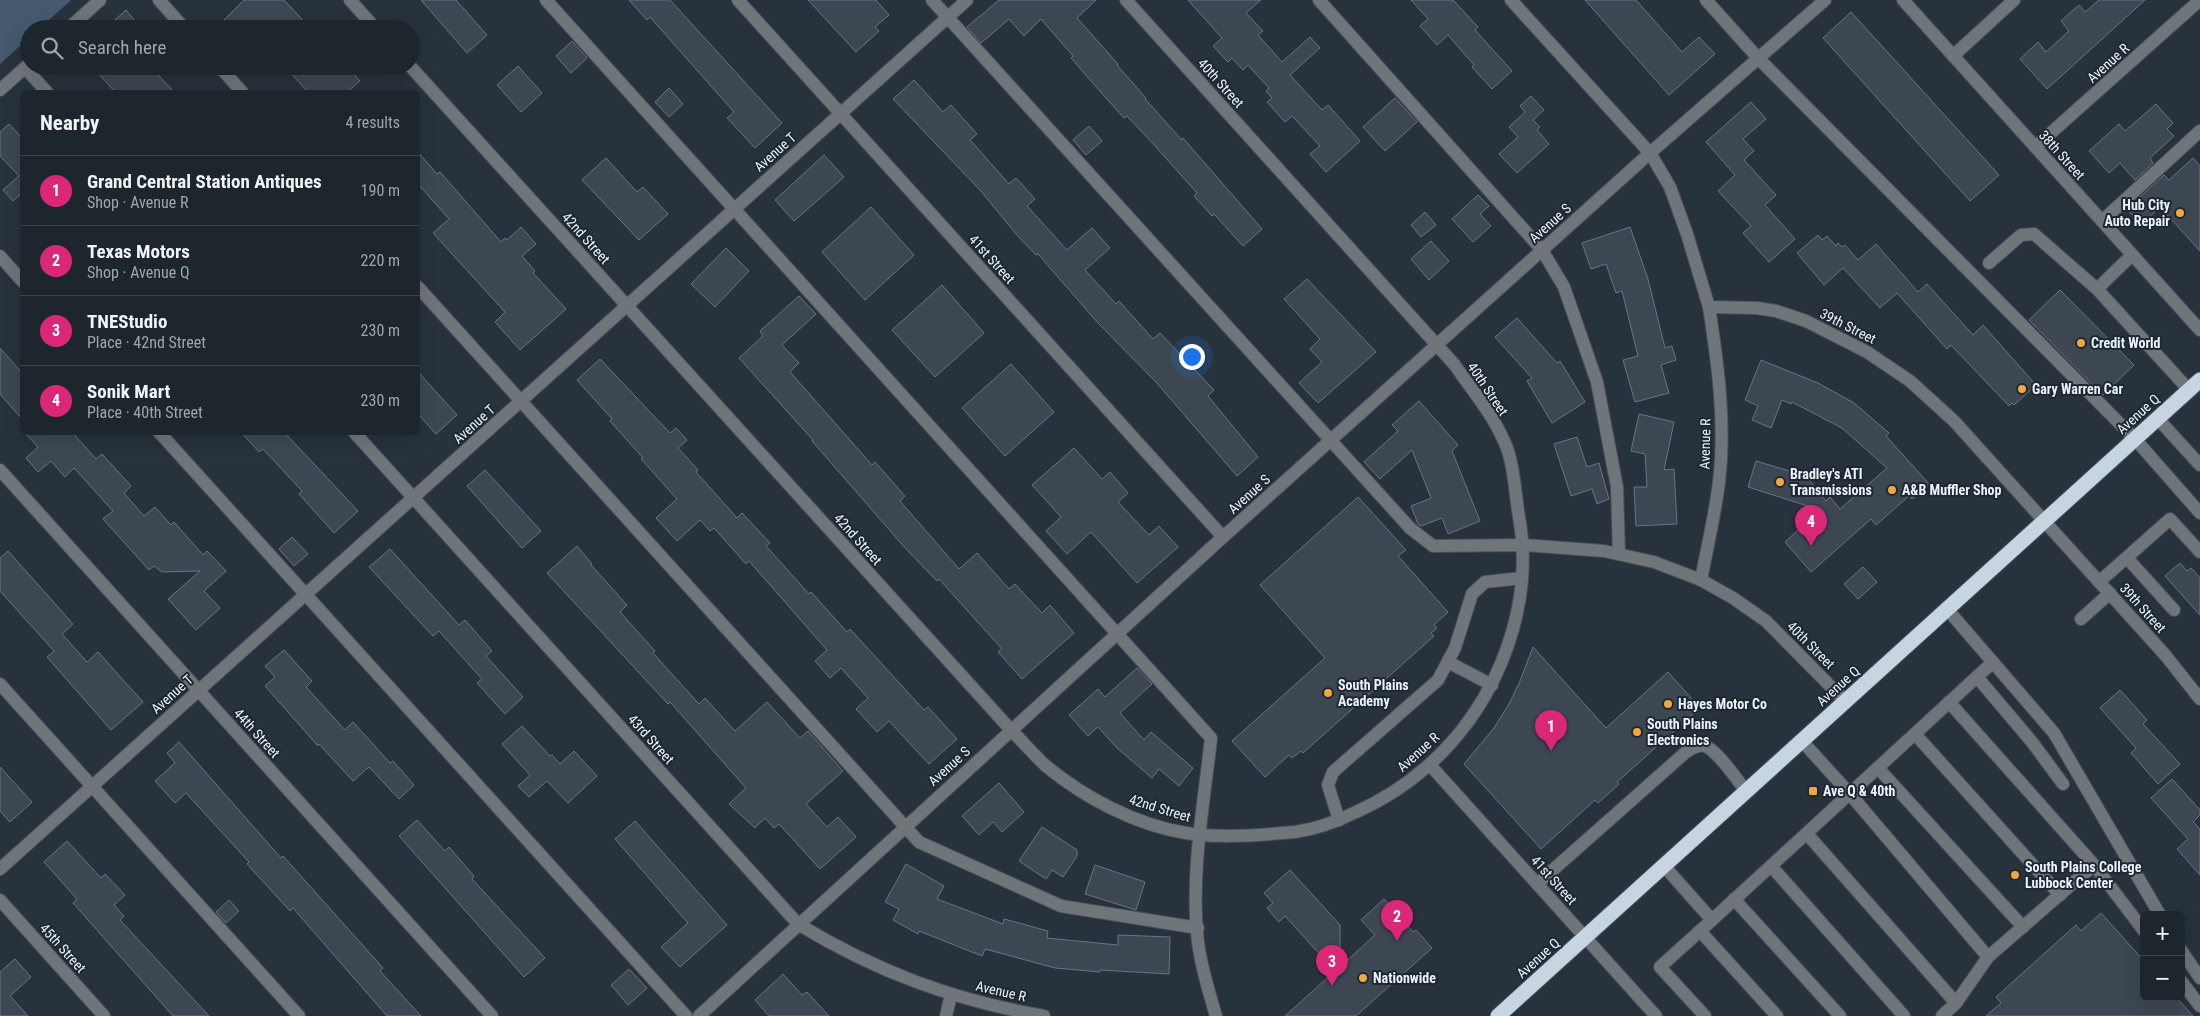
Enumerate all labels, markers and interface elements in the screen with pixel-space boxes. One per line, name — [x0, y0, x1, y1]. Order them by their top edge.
search box — [20, 20, 420, 75]
icon: search — [38, 34, 66, 62]
text: Search here — [78, 36, 166, 59]
street label: Avenue R — [2084, 40, 2133, 86]
street label: 40th Street — [1195, 55, 1247, 111]
text: Nearby — [40, 111, 99, 135]
text: 4 results — [345, 113, 400, 132]
street label: 38th Street — [2036, 127, 2088, 183]
street label: Avenue T — [751, 129, 799, 175]
text: Grand Central Station Antiques — [87, 170, 322, 193]
text: 1 — [52, 181, 60, 200]
text: 190 m — [361, 181, 400, 200]
text: Shop · Avenue R — [87, 193, 188, 212]
place label: Hub City Auto Repair — [2104, 197, 2171, 229]
street label: Avenue S — [1526, 200, 1574, 246]
marker: Hub City Auto Repair — [2174, 207, 2186, 219]
street label: 42nd Street — [559, 209, 613, 267]
street label: 41st Street — [966, 231, 1018, 287]
text: Texas Motors — [87, 240, 190, 263]
text: 2 — [52, 251, 60, 270]
text: 220 m — [361, 251, 400, 270]
text: Shop · Avenue Q — [87, 263, 190, 282]
street label: 39th Street — [1817, 305, 1879, 347]
text: TNEStudio — [87, 310, 167, 333]
text: 3 — [52, 321, 60, 340]
text: 230 m — [361, 321, 400, 340]
text: Place · 42nd Street — [87, 333, 206, 352]
place label: Credit World — [2091, 335, 2161, 351]
marker: Credit World — [2075, 337, 2087, 349]
your location — [1179, 344, 1205, 370]
street label: 40th Street — [1464, 359, 1512, 419]
text: Sonik Mart — [87, 380, 170, 403]
place label: Gary Warren Car — [2032, 381, 2123, 397]
marker: Gary Warren Car — [2016, 383, 2028, 395]
text: 4 — [52, 391, 60, 410]
text: 230 m — [361, 391, 400, 410]
street label: Avenue Q — [2113, 391, 2163, 437]
street label: Avenue T — [450, 401, 498, 447]
text: Place · 40th Street — [87, 403, 203, 422]
street label: Avenue R — [1697, 418, 1713, 470]
place label: Bradley's ATI Transmissions — [1790, 466, 1872, 498]
street label: Avenue S — [1225, 471, 1273, 517]
marker: Bradley's ATI Transmissions — [1774, 476, 1786, 488]
place label: A&B Muffler Shop — [1902, 482, 2001, 498]
marker: A&B Muffler Shop — [1886, 484, 1898, 496]
pin: 4 — [1795, 505, 1827, 546]
street label: 42nd Street — [831, 510, 885, 568]
street label: 39th Street — [2117, 580, 2169, 636]
street label: 40th Street — [1784, 618, 1838, 672]
street label: Avenue Q — [1813, 663, 1863, 709]
street label: Avenue T — [148, 671, 196, 717]
place label: South Plains Academy — [1338, 677, 1409, 709]
marker: South Plains Academy — [1322, 687, 1334, 699]
place label: Hayes Motor Co — [1678, 696, 1767, 712]
marker: Hayes Motor Co — [1662, 698, 1674, 710]
street label: 44th Street — [231, 705, 283, 761]
pin: 1 — [1535, 710, 1567, 751]
street label: 43rd Street — [625, 711, 677, 767]
place label: South Plains Electronics — [1647, 716, 1718, 748]
marker: South Plains Electronics — [1631, 726, 1643, 738]
street label: Avenue R — [1394, 729, 1443, 775]
street label: Avenue S — [925, 743, 973, 789]
place label: Ave Q & 40th — [1823, 783, 1896, 799]
marker: Ave Q & 40th — [1807, 785, 1819, 797]
street label: 42nd Street — [1127, 791, 1193, 825]
street label: 41st Street — [1528, 852, 1580, 908]
place label: South Plains College Lubbock Center — [2025, 859, 2142, 891]
marker: South Plains College Lubbock Center — [2009, 869, 2021, 881]
pin: 2 — [1381, 900, 1413, 941]
map controls — [2140, 911, 2185, 1001]
button: + — [2140, 911, 2185, 956]
street label: 45th Street — [37, 920, 89, 976]
street label: Avenue Q — [1513, 935, 1563, 981]
pin: 3 — [1316, 945, 1348, 986]
button: − — [2140, 956, 2185, 1001]
place label: Nationwide — [1373, 970, 1436, 986]
marker: Nationwide — [1357, 972, 1369, 984]
street label: Avenue R — [974, 977, 1028, 1005]

